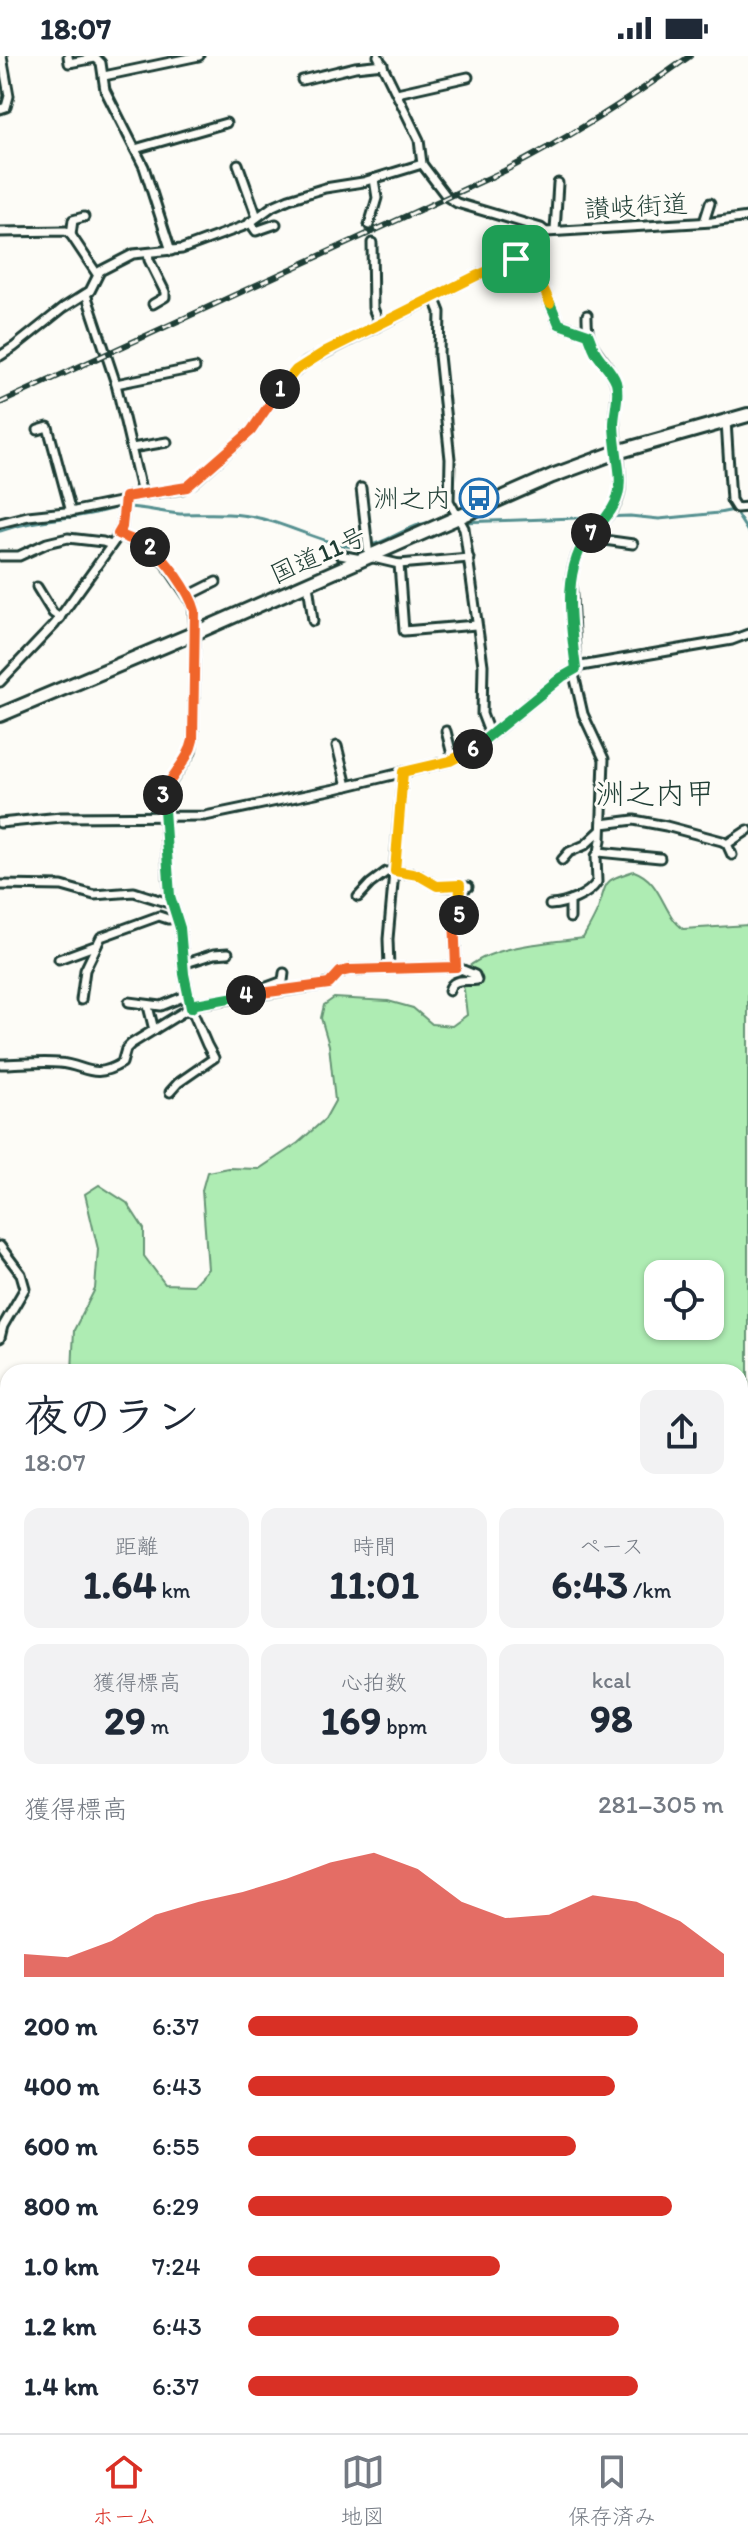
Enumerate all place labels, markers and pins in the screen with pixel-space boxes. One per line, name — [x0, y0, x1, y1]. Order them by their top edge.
pin — [482, 225, 550, 293]
pin: 1 — [260, 369, 300, 409]
bus stop icon: 洲之内 — [458, 477, 500, 519]
place label: 洲之内 — [373, 482, 451, 514]
pin: 7 — [571, 513, 611, 553]
pin: 2 — [130, 527, 170, 567]
pin: 6 — [453, 729, 493, 769]
pin: 3 — [143, 775, 183, 815]
pin: 5 — [439, 895, 479, 935]
pin: 4 — [226, 975, 266, 1015]

